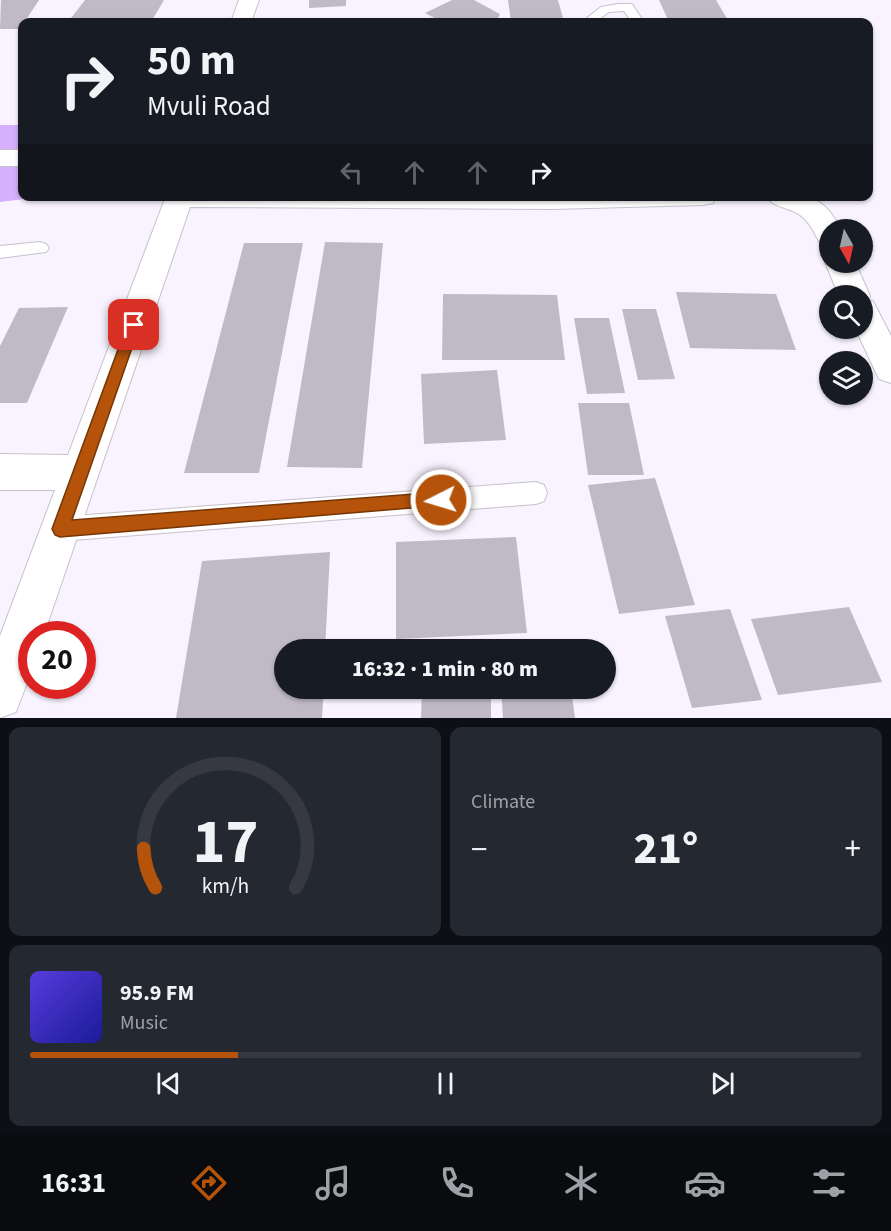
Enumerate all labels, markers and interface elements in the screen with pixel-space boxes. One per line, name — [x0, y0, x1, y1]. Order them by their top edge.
text: 50 m — [147, 31, 236, 91]
icon: right — [48, 42, 126, 120]
text: Mvuli Road — [147, 87, 271, 126]
icon: left — [335, 156, 368, 189]
icon: ahead — [398, 156, 431, 189]
icon: ahead — [461, 156, 494, 189]
icon: right — [524, 156, 557, 189]
north arrow — [819, 219, 873, 273]
map controls — [819, 219, 873, 405]
button: search — [819, 285, 873, 339]
pin — [108, 299, 159, 350]
icon: arrive — [117, 308, 150, 341]
button: layers — [819, 351, 873, 405]
position arrow — [409, 468, 473, 532]
speed limit sign: 20 — [18, 621, 96, 699]
text: 16:32 · 1 min · 80 m — [352, 653, 538, 685]
text: Climate — [471, 788, 535, 816]
text: 17 — [192, 798, 258, 887]
text: 21° — [634, 817, 698, 881]
text: − — [471, 826, 487, 873]
text: + — [845, 826, 861, 873]
text: km/h — [201, 872, 249, 903]
text: 95.9 FM — [120, 977, 194, 1009]
text: Music — [120, 1009, 168, 1037]
icon: previous — [152, 1067, 185, 1100]
icon: pause — [429, 1067, 462, 1100]
icon: next — [706, 1067, 739, 1100]
icon: directions — [188, 1162, 230, 1204]
icon: music — [312, 1162, 354, 1204]
icon: phone — [436, 1162, 478, 1204]
icon: climate — [560, 1162, 602, 1204]
icon: car — [684, 1162, 726, 1204]
icon: filters — [808, 1162, 850, 1204]
text: 16:31 — [41, 1164, 106, 1203]

